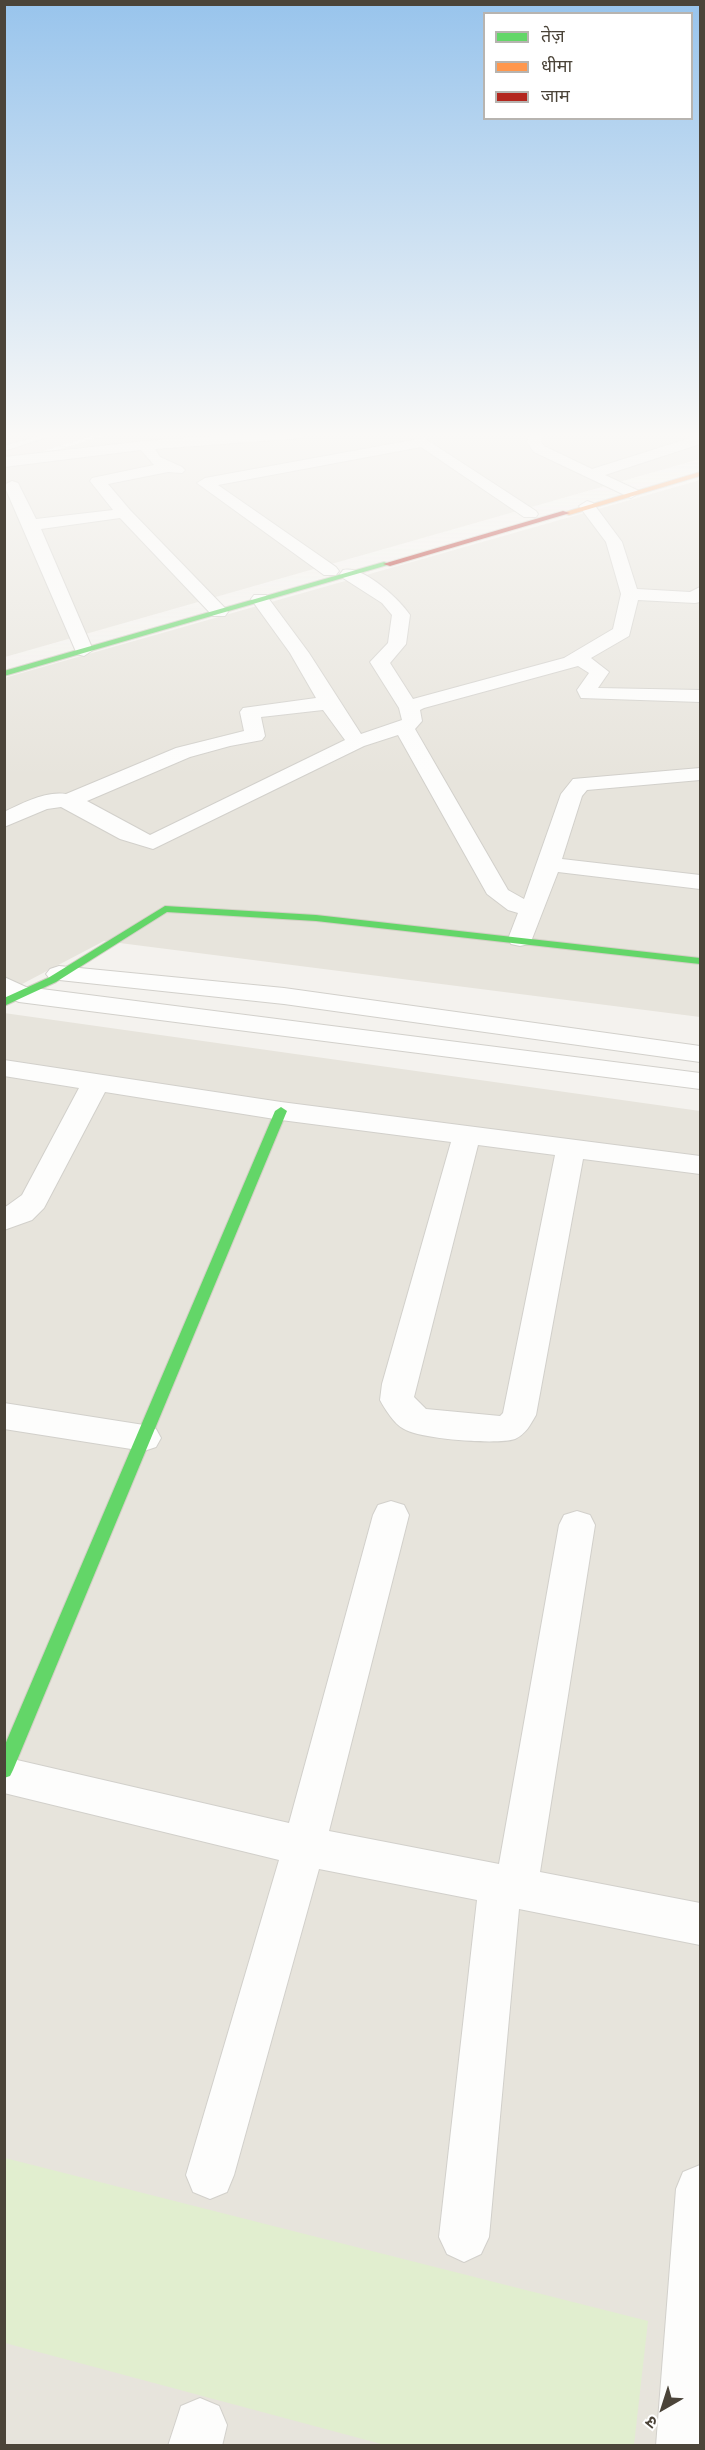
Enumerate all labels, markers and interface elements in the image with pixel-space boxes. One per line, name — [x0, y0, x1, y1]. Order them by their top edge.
legend — [483, 12, 693, 120]
text: तेज़ — [541, 25, 565, 46]
text: धीमा — [541, 55, 572, 76]
text: जाम — [541, 85, 570, 106]
north arrow — [633, 2378, 693, 2438]
text: उ — [642, 2412, 661, 2433]

